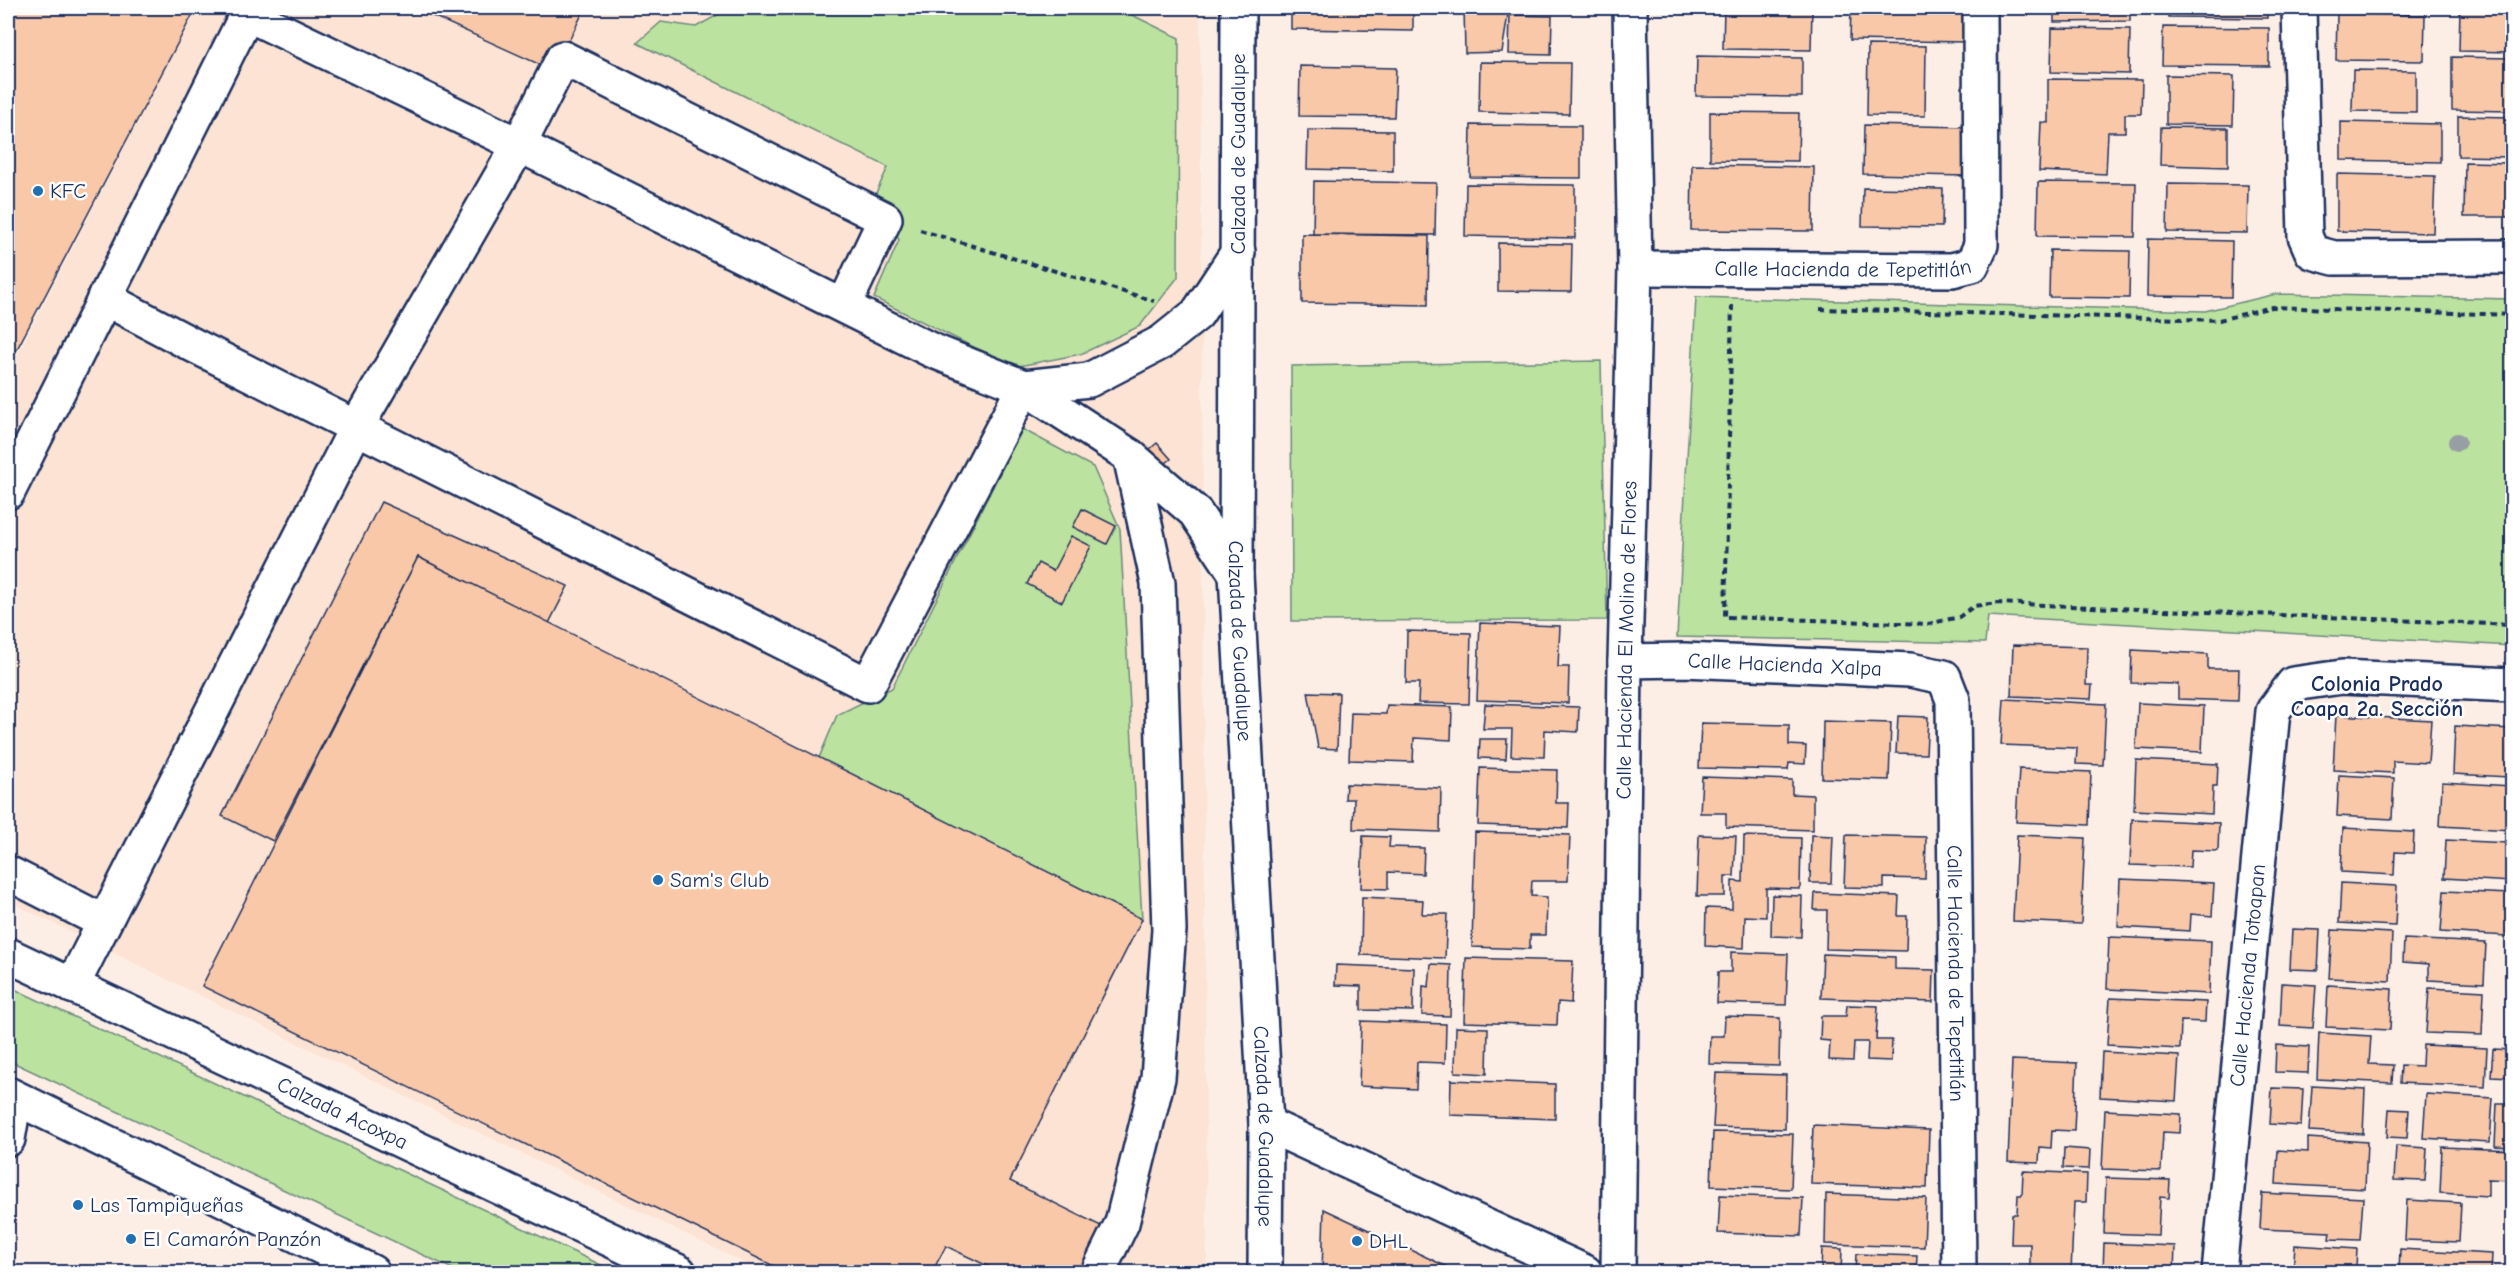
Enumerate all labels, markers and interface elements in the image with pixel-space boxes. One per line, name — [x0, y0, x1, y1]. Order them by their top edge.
street label: Calzada de Guadalupe — [1226, 53, 1250, 255]
place label: KFC — [50, 179, 86, 203]
marker: KFC — [31, 184, 45, 198]
street label: Calle Hacienda de Tepetitlán — [1715, 254, 1974, 282]
street label: Calle Hacienda El Molino de Flores — [1611, 481, 1642, 799]
street label: Calzada de Guadalupe — [1224, 540, 1257, 742]
street label: Calle Hacienda Xalpa — [1687, 648, 1883, 681]
district label: Colonia Prado Coapa 2a. Sección — [2291, 671, 2463, 722]
street label: Calle Hacienda de Tepetitlán — [1943, 845, 1969, 1102]
street label: Calle Hacienda Totoapan — [2225, 863, 2270, 1088]
place label: Sam's Club — [670, 868, 769, 892]
marker: Sam's Club — [651, 873, 665, 887]
street label: Calzada de Guadalupe — [1249, 1025, 1278, 1227]
street label: Calzada Acoxpa — [273, 1072, 412, 1154]
place label: Las Tampiqueñas — [90, 1193, 243, 1217]
marker: Las Tampiqueñas — [71, 1198, 85, 1212]
place label: El Camarón Panzón — [143, 1227, 321, 1251]
place label: DHL — [1369, 1229, 1408, 1253]
marker: El Camarón Panzón — [124, 1232, 138, 1246]
marker: DHL — [1350, 1234, 1364, 1248]

